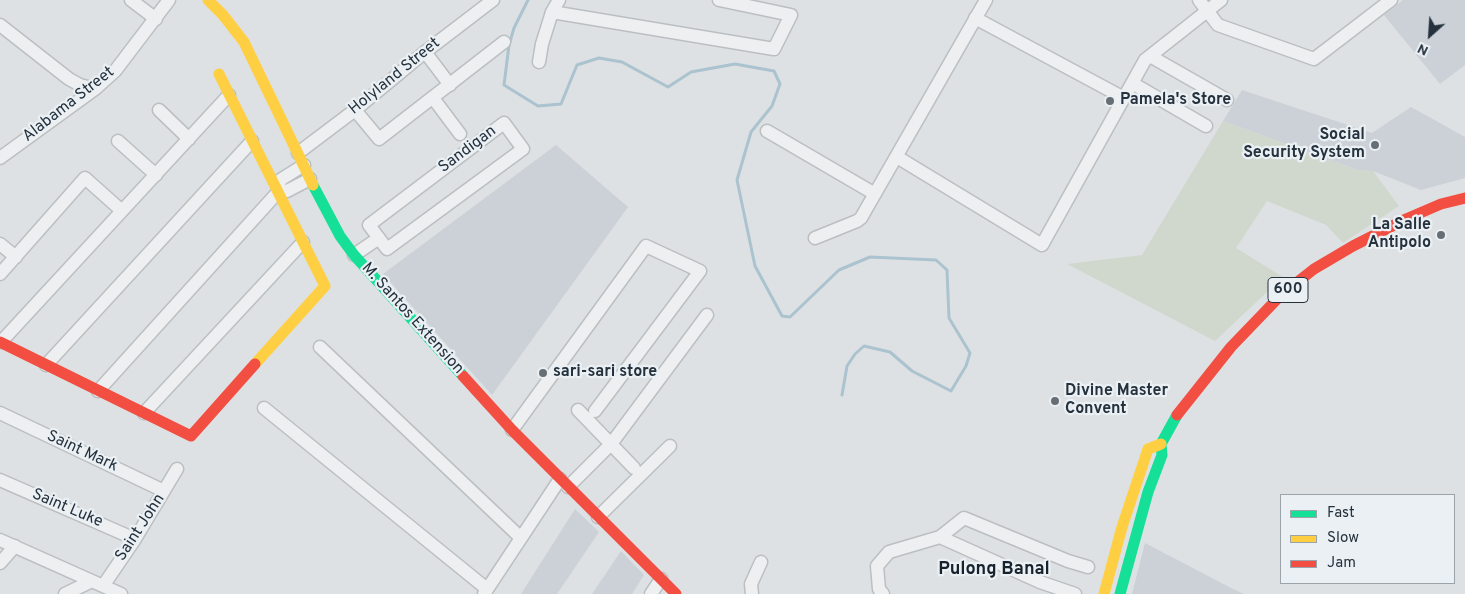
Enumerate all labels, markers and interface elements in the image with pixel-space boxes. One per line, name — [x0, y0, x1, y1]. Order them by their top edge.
north arrow — [1405, 10, 1455, 60]
street label: Holyland Street — [346, 34, 444, 120]
text: N — [1415, 39, 1431, 59]
street label: Alabama Street — [19, 63, 119, 147]
place label: Pamela's Store — [1120, 91, 1231, 111]
marker: Pamela's Store — [1104, 95, 1116, 107]
street label: Sandigan — [435, 122, 501, 178]
place label: Social Security System — [1243, 126, 1365, 164]
marker: Social Security System — [1369, 139, 1381, 151]
place label: La Salle Antipolo — [1368, 216, 1431, 254]
marker: La Salle Antipolo — [1435, 229, 1447, 241]
street label: M. Santos Extension — [357, 259, 467, 379]
road number: 600 — [1268, 278, 1308, 302]
place label: sari-sari store — [553, 363, 657, 383]
marker: sari-sari store — [537, 367, 549, 379]
place label: Divine Master Convent — [1065, 382, 1168, 420]
marker: Divine Master Convent — [1049, 395, 1061, 407]
street label: Saint Mark — [43, 427, 121, 477]
street label: Saint Luke — [29, 485, 105, 533]
street label: Saint John — [112, 491, 170, 565]
legend — [1280, 494, 1455, 584]
text: Fast — [1327, 504, 1355, 523]
text: Slow — [1327, 529, 1359, 548]
text: Jam — [1327, 554, 1356, 573]
district label: Pulong Banal — [938, 559, 1050, 581]

